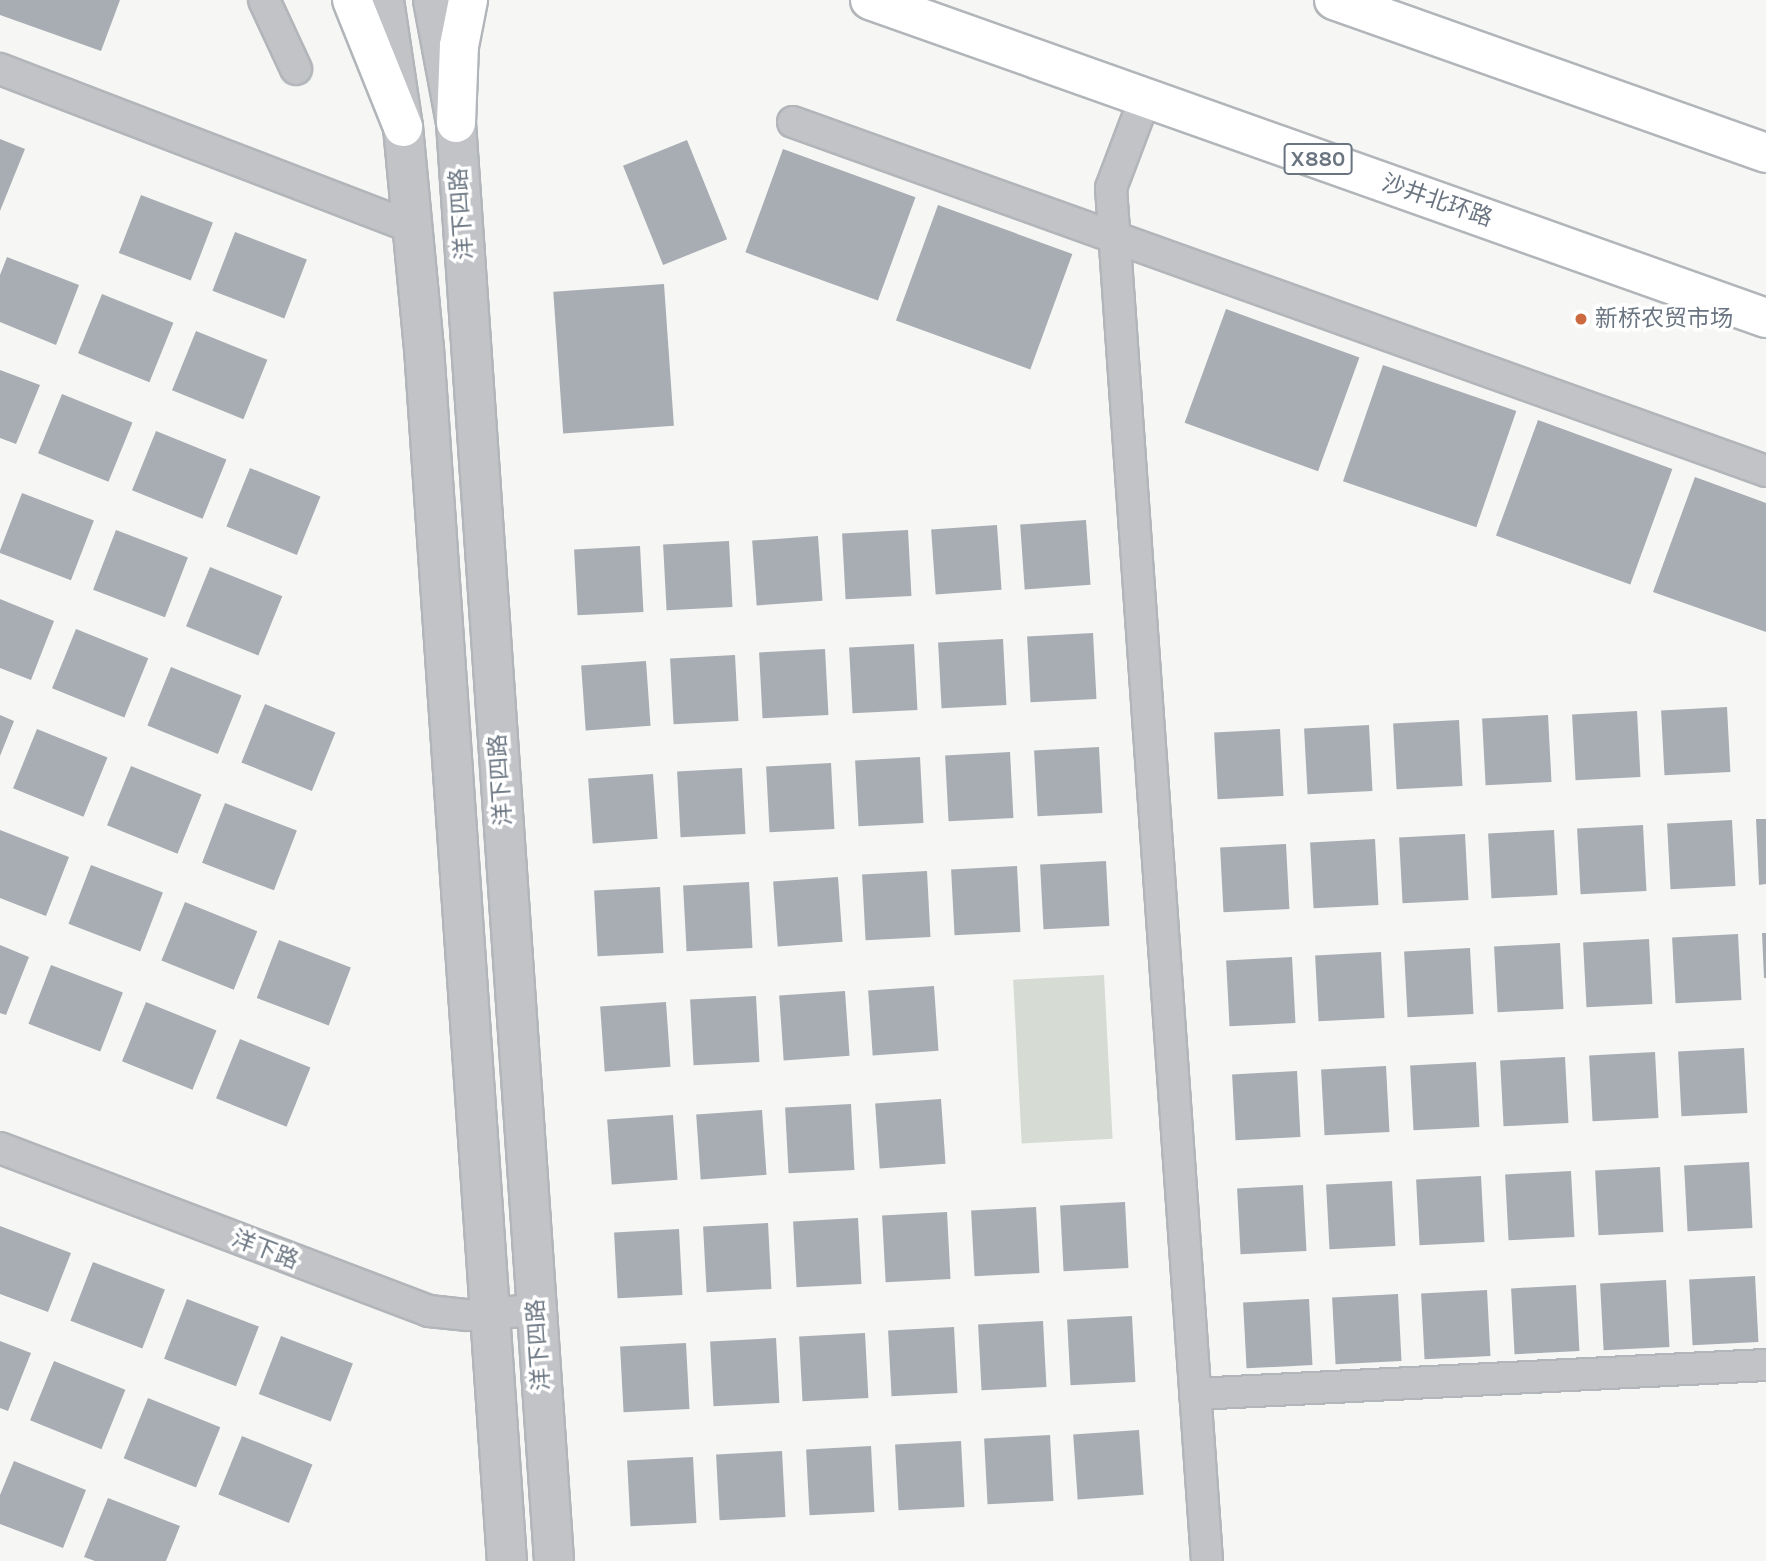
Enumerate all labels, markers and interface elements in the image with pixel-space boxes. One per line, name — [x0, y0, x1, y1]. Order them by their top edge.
road number: X880 — [1283, 142, 1353, 176]
street label: 洋下四路 — [445, 167, 479, 261]
street label: 沙井北环路 — [1378, 169, 1496, 233]
place label: 新桥农贸市场 — [1595, 305, 1733, 333]
marker: 新桥农贸市场 — [1573, 311, 1589, 327]
street label: 洋下四路 — [484, 733, 518, 827]
street label: 洋下路 — [228, 1225, 302, 1275]
street label: 洋下四路 — [522, 1298, 556, 1392]

